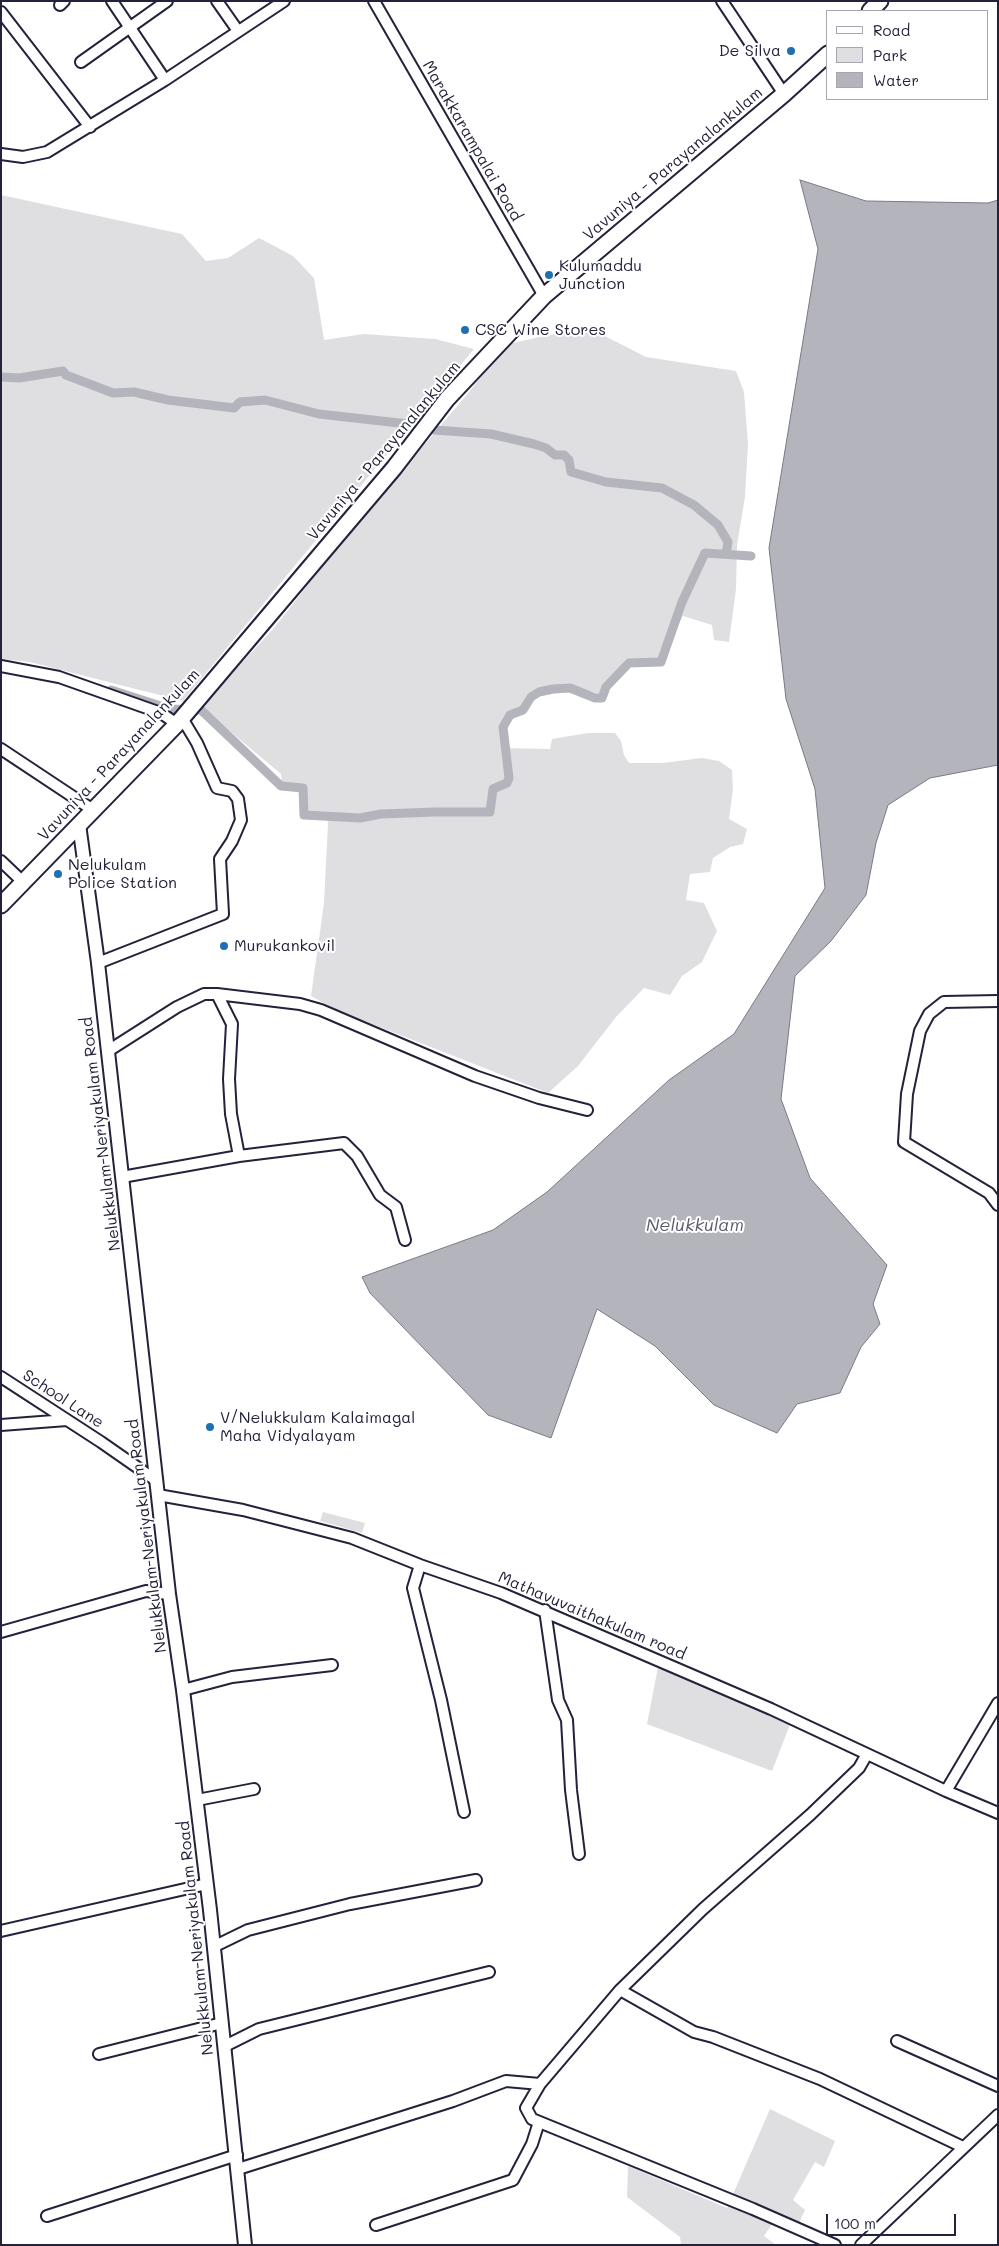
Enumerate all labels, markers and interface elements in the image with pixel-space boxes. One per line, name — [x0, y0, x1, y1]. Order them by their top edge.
legend — [826, 10, 989, 100]
text: Road — [873, 20, 910, 40]
place label: De Silva — [719, 41, 781, 61]
marker: De Silva — [785, 45, 797, 57]
text: Park — [873, 45, 907, 65]
street label: Marakkarampalai Road — [418, 57, 526, 225]
text: Water — [873, 70, 919, 90]
street label: Vavuniya - Parayanalankulam — [579, 83, 767, 245]
place label: Kulumaddu Junction — [559, 256, 642, 294]
marker: Kulumaddu Junction — [543, 269, 555, 281]
place label: CSC Wine Stores — [475, 320, 606, 340]
marker: CSC Wine Stores — [459, 324, 471, 336]
street label: Vavuniya - Parayanalankulam — [303, 357, 465, 545]
street label: Vavuniya - Parayanalankulam — [34, 665, 204, 845]
place label: Nelukulam Police Station — [68, 855, 177, 893]
marker: Nelukulam Police Station — [52, 868, 64, 880]
place label: Murukankovil — [234, 936, 335, 956]
marker: Murukankovil — [218, 940, 230, 952]
street label: Nelukkulam-Neriyakulam Road — [77, 1016, 125, 1252]
water label: Nelukkulam — [646, 1214, 744, 1236]
street label: School Lane — [19, 1366, 107, 1432]
place label: V/Nelukkulam Kalaimagal Maha Vidyalayam — [220, 1408, 415, 1446]
street label: Nelukkulam-Neriyakulam Road — [123, 1418, 171, 1654]
marker: V/Nelukkulam Kalaimagal Maha Vidyalayam — [204, 1421, 216, 1433]
street label: Mathavuvaithakulam road — [495, 1568, 689, 1664]
street label: Nelukkulam-Neriyakulam Road — [174, 1820, 218, 2056]
scale bar — [829, 2204, 959, 2236]
text: 100 m — [834, 2213, 876, 2233]

